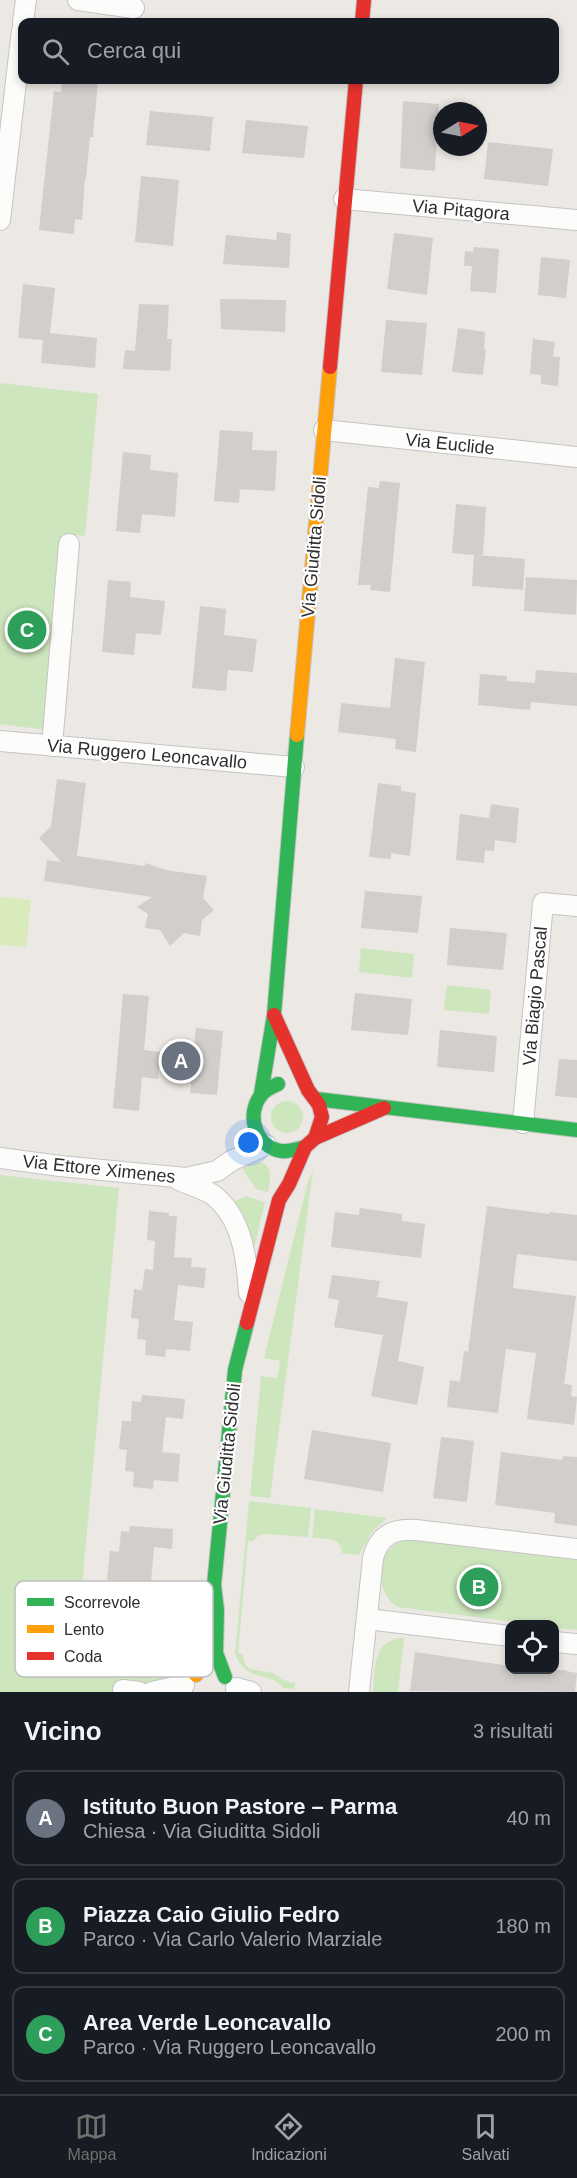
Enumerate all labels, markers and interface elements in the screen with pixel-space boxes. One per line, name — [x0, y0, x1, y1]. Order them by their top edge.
search box — [18, 18, 559, 84]
icon: search — [39, 35, 72, 68]
text: Cerca qui — [87, 38, 181, 63]
north arrow — [433, 102, 487, 156]
street label: Via Pitagora — [411, 196, 512, 224]
street label: Via Euclide — [404, 429, 496, 459]
street label: Via Giuditta Sidoli — [298, 476, 330, 618]
pin: C — [8, 608, 46, 652]
street label: Via Ruggero Leoncavallo — [46, 735, 248, 773]
street label: Via Biagio Pascal — [519, 926, 551, 1066]
pin: A — [162, 1038, 201, 1084]
your location — [234, 1128, 263, 1157]
street label: Via Ettore Ximenes — [22, 1151, 176, 1187]
street label: Via Giuditta Sidoli — [210, 1382, 244, 1526]
pin: B — [460, 1564, 498, 1610]
legend — [15, 1581, 213, 1677]
text: Scorrevole — [64, 1594, 141, 1611]
map controls — [505, 1620, 559, 1674]
button: locate — [505, 1620, 559, 1674]
text: Lento — [64, 1621, 104, 1638]
text: Coda — [64, 1648, 102, 1665]
text: Vicino — [24, 1716, 102, 1746]
text: 3 risultati — [473, 1720, 553, 1742]
text: Istituto Buon Pastore – Parma — [83, 1794, 397, 1819]
text: A — [38, 1807, 53, 1829]
text: 40 m — [507, 1807, 551, 1829]
text: Chiesa · Via Giuditta Sidoli — [83, 1820, 321, 1842]
text: Piazza Caio Giulio Fedro — [83, 1902, 340, 1927]
text: B — [38, 1915, 53, 1937]
text: 180 m — [495, 1915, 551, 1937]
text: Parco · Via Carlo Valerio Marziale — [83, 1928, 382, 1950]
text: Area Verde Leoncavallo — [83, 2010, 331, 2035]
text: C — [38, 2023, 53, 2045]
text: 200 m — [495, 2023, 551, 2045]
text: Parco · Via Ruggero Leoncavallo — [83, 2036, 376, 2058]
tab: Mappa — [67, 2110, 116, 2164]
tab: Indicazioni — [251, 2110, 327, 2164]
tab: Salvati — [462, 2110, 510, 2164]

